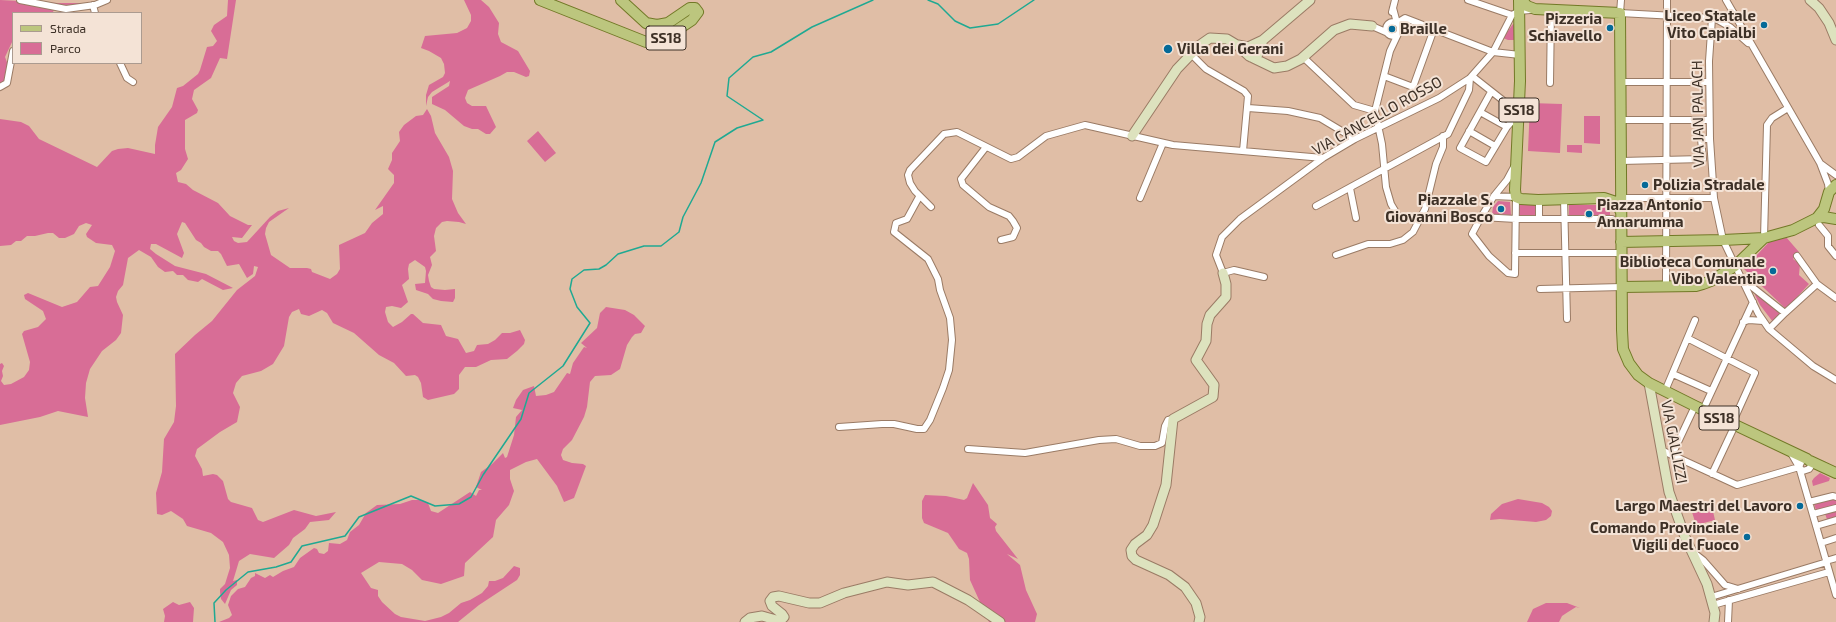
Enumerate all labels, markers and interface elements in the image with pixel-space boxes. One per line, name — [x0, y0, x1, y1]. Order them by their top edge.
place label: Liceo Statale Vito Capialbi — [1664, 7, 1756, 42]
place label: Pizzeria Schiavello — [1528, 10, 1602, 45]
legend — [12, 12, 142, 64]
place label: Braille — [1400, 20, 1447, 38]
marker: Liceo Statale Vito Capialbi — [1759, 20, 1769, 30]
text: Strada — [50, 21, 86, 35]
marker: Pizzeria Schiavello — [1605, 23, 1615, 33]
marker: Braille — [1387, 24, 1397, 34]
road number: SS18 — [646, 26, 686, 50]
place label: Villa dei Gerani — [1177, 40, 1283, 58]
text: Parco — [50, 41, 81, 55]
marker: Villa dei Gerani — [1162, 43, 1174, 55]
street label: VIA JAN PALACH — [1688, 60, 1708, 168]
street label: VIA CANCELLO ROSSO — [1309, 73, 1445, 159]
road number: SS18 — [1499, 98, 1539, 122]
place label: Polizia Stradale — [1653, 176, 1765, 194]
marker: Polizia Stradale — [1640, 180, 1650, 190]
place label: Piazzale S. Giovanni Bosco — [1385, 191, 1493, 226]
place label: Piazza Antonio Annarumma — [1597, 196, 1702, 231]
marker: Piazzale S. Giovanni Bosco — [1496, 204, 1506, 214]
marker: Piazza Antonio Annarumma — [1584, 209, 1594, 219]
place label: Biblioteca Comunale Vibo Valentia — [1620, 253, 1765, 288]
marker: Biblioteca Comunale Vibo Valentia — [1768, 266, 1778, 276]
street label: VIA GALLIZZI — [1657, 399, 1691, 485]
road number: SS18 — [1699, 406, 1739, 430]
place label: Largo Maestri del Lavoro — [1615, 497, 1792, 515]
marker: Largo Maestri del Lavoro — [1795, 501, 1805, 511]
place label: Comando Provinciale Vigili del Fuoco — [1590, 519, 1739, 554]
marker: Comando Provinciale Vigili del Fuoco — [1742, 532, 1752, 542]

